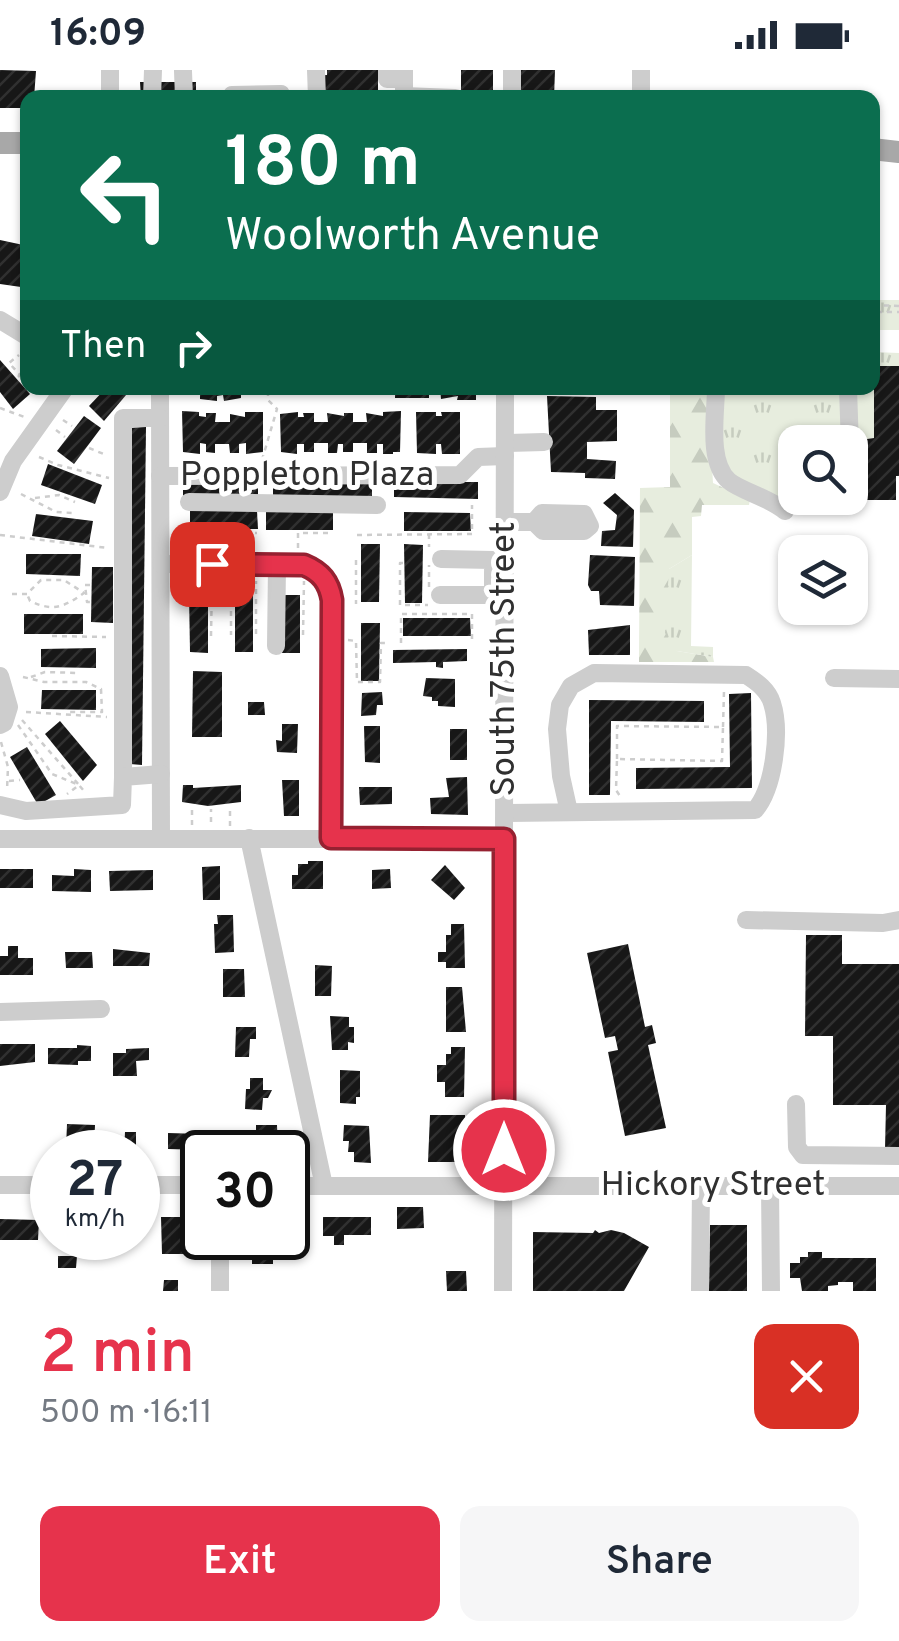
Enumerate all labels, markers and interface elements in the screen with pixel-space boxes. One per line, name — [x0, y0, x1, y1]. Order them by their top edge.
text: 16:09 — [50, 11, 146, 60]
text: 180 m — [225, 122, 421, 211]
icon: left — [60, 130, 190, 260]
text: Woolworth Avenue — [225, 209, 600, 266]
icon: right — [166, 320, 221, 375]
text: Then — [60, 323, 146, 372]
map controls — [778, 425, 868, 625]
button: search — [778, 425, 868, 515]
street label: Poppleton Plaza — [180, 454, 434, 498]
street label: South 75th Street — [483, 521, 527, 797]
pin — [170, 522, 255, 607]
button: layers — [778, 535, 868, 625]
icon: arrive — [185, 537, 240, 592]
position arrow — [452, 1098, 556, 1202]
speed limit sign: 30 — [180, 1130, 310, 1260]
text: 27 — [67, 1151, 123, 1214]
street label: Hickory Street — [601, 1164, 825, 1208]
text: km/h — [65, 1204, 125, 1236]
text: 2 min — [40, 1318, 195, 1394]
button: close — [754, 1324, 859, 1429]
text: 500 m · 16:11 — [40, 1394, 212, 1434]
button: Exit — [40, 1506, 440, 1621]
button: Share — [460, 1506, 859, 1621]

